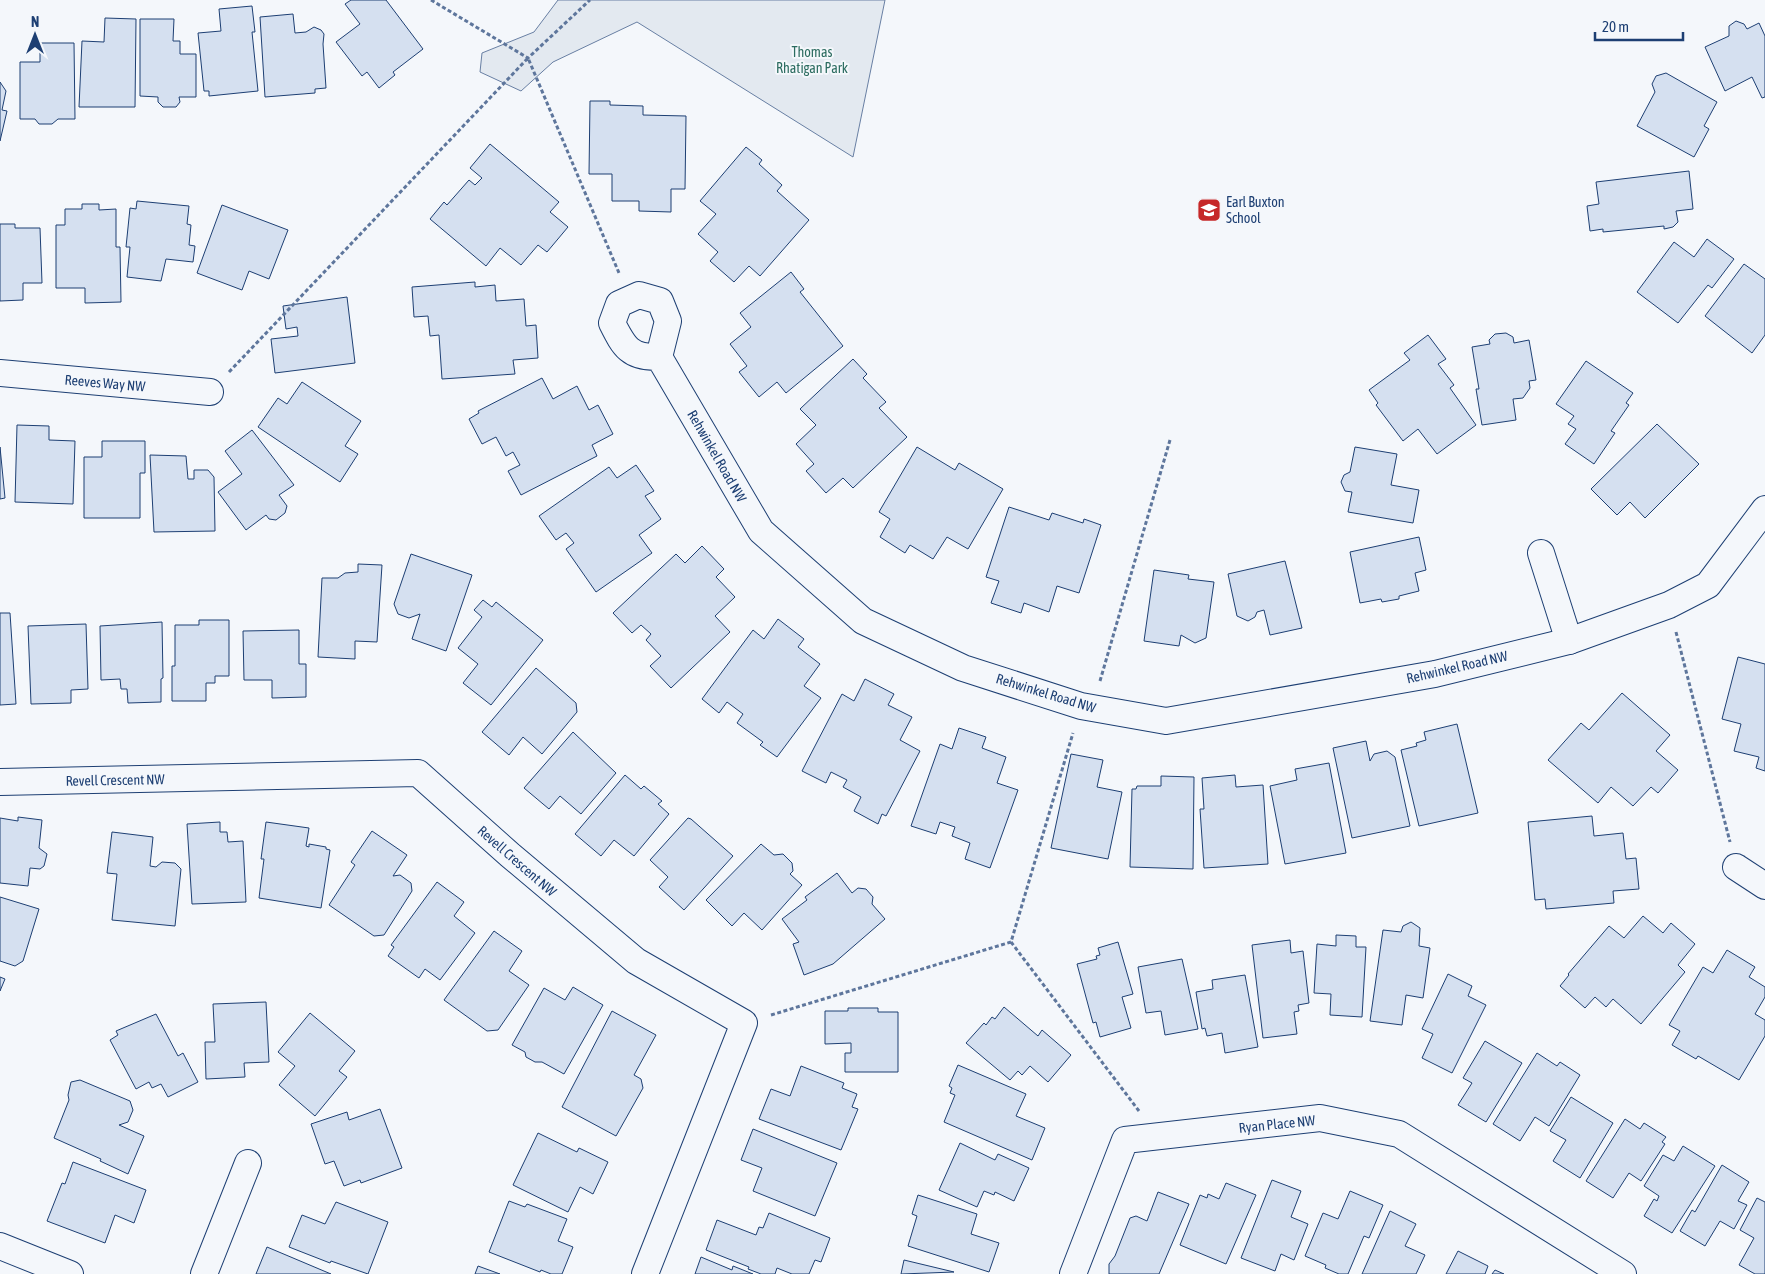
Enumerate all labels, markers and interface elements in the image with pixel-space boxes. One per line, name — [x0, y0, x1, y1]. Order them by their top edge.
north arrow — [10, 10, 60, 60]
scale bar — [1595, 10, 1682, 42]
text: N — [31, 14, 39, 30]
text: 20 m — [1602, 18, 1629, 35]
park label: Thomas Rhatigan Park — [776, 44, 848, 76]
place label: Earl Buxton School — [1226, 194, 1285, 226]
school or university icon: Earl Buxton School — [1196, 197, 1222, 223]
street label: Reeves Way NW — [64, 372, 147, 395]
street label: Rehwinkel Road NW — [684, 407, 750, 506]
street label: Rehwinkel Road NW — [1405, 647, 1510, 686]
street label: Rehwinkel Road NW — [994, 670, 1099, 716]
street label: Revell Crescent NW — [65, 771, 165, 789]
street label: Revell Crescent NW — [474, 823, 560, 900]
street label: Ryan Place NW — [1238, 1112, 1317, 1136]

